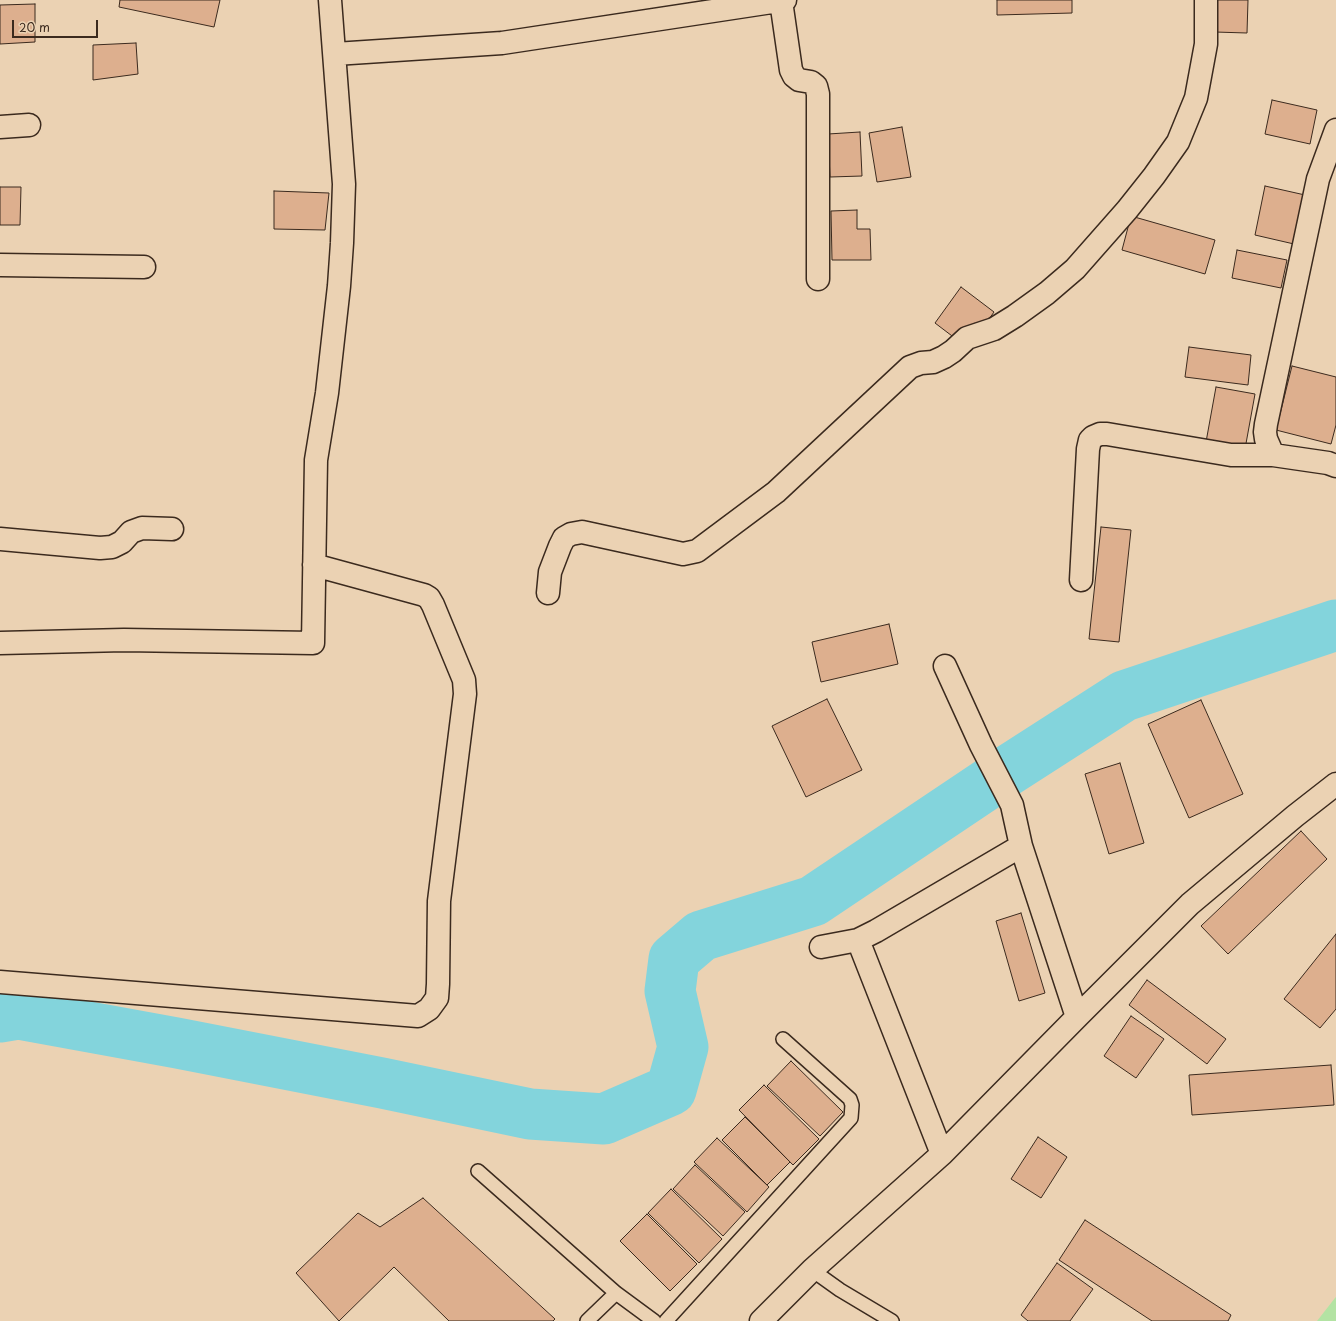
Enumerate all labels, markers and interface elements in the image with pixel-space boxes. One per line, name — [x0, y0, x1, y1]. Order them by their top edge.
scale bar — [14, 12, 100, 38]
text: 20 m — [19, 18, 50, 36]

